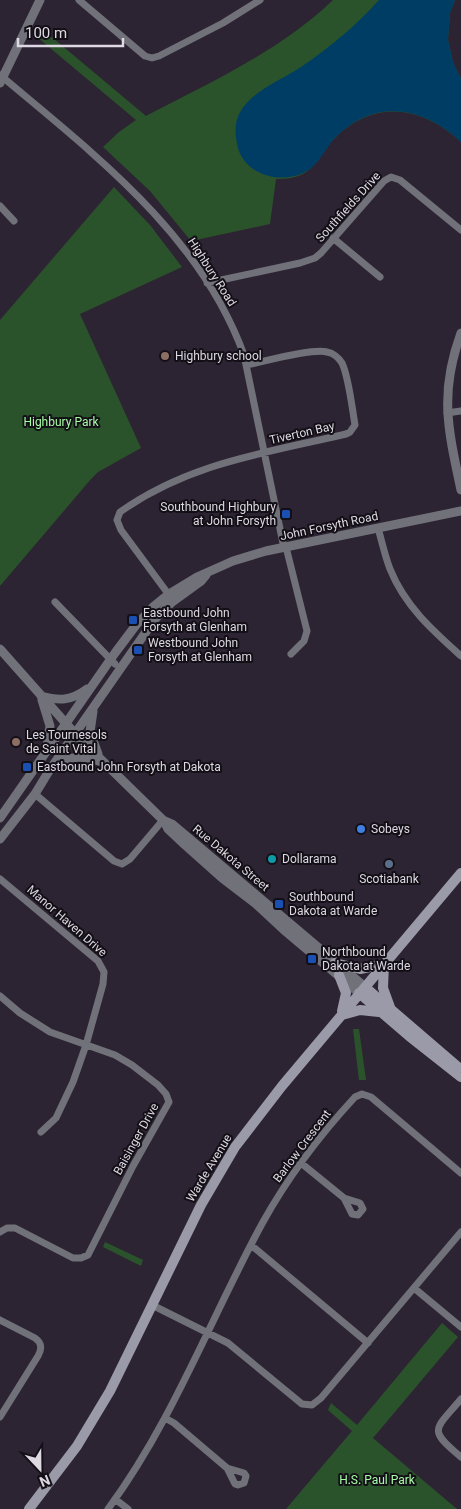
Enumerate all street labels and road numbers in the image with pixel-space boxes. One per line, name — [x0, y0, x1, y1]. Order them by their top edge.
street label: Southfields Drive — [313, 169, 383, 245]
street label: Highbury Road — [185, 235, 239, 309]
street label: Tiverton Bay — [268, 419, 336, 447]
street label: John Forsyth Road — [279, 509, 379, 543]
street label: Rue Dakota Street — [190, 822, 272, 894]
street label: Manor Haven Drive — [24, 883, 110, 959]
street label: Baisinger Drive — [111, 1101, 161, 1177]
street label: Barlow Crescent — [270, 1107, 334, 1185]
street label: Warde Avenue — [183, 1132, 235, 1204]

